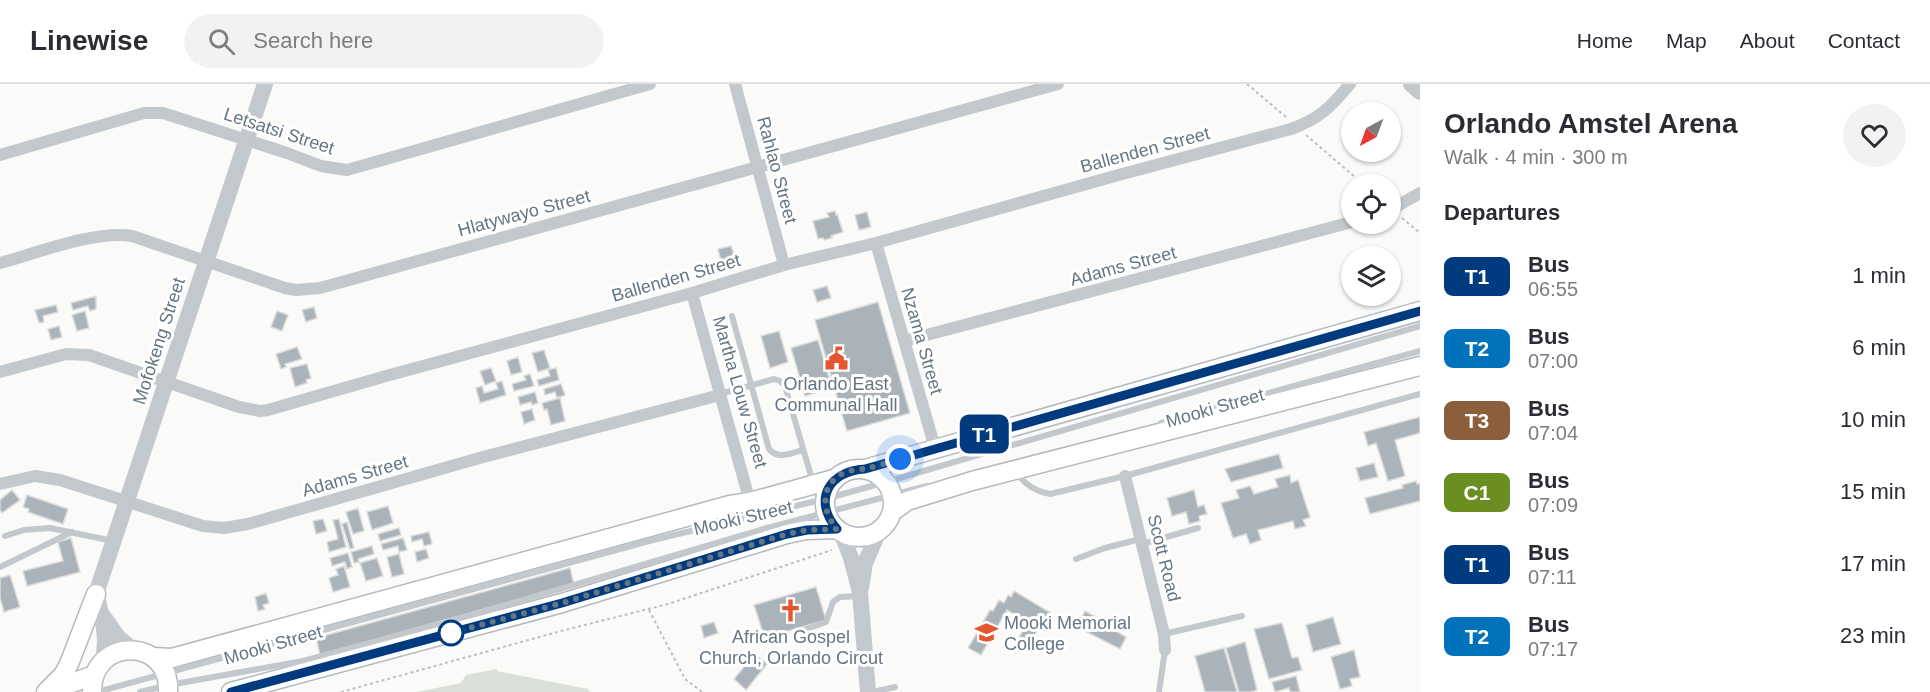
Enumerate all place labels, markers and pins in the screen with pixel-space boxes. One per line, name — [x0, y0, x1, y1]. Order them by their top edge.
public building icon: Orlando East Communal Hall — [823, 345, 849, 371]
place label: Orlando East Communal Hall — [774, 374, 898, 415]
church icon: African Gospel Church, Orlando Circut — [778, 598, 804, 624]
place label: Mooki Memorial College — [1004, 613, 1131, 654]
unlabelled marker — [438, 620, 464, 646]
school or university icon: Mooki Memorial College — [973, 620, 999, 646]
place label: African Gospel Church, Orlando Circut — [699, 627, 883, 668]

